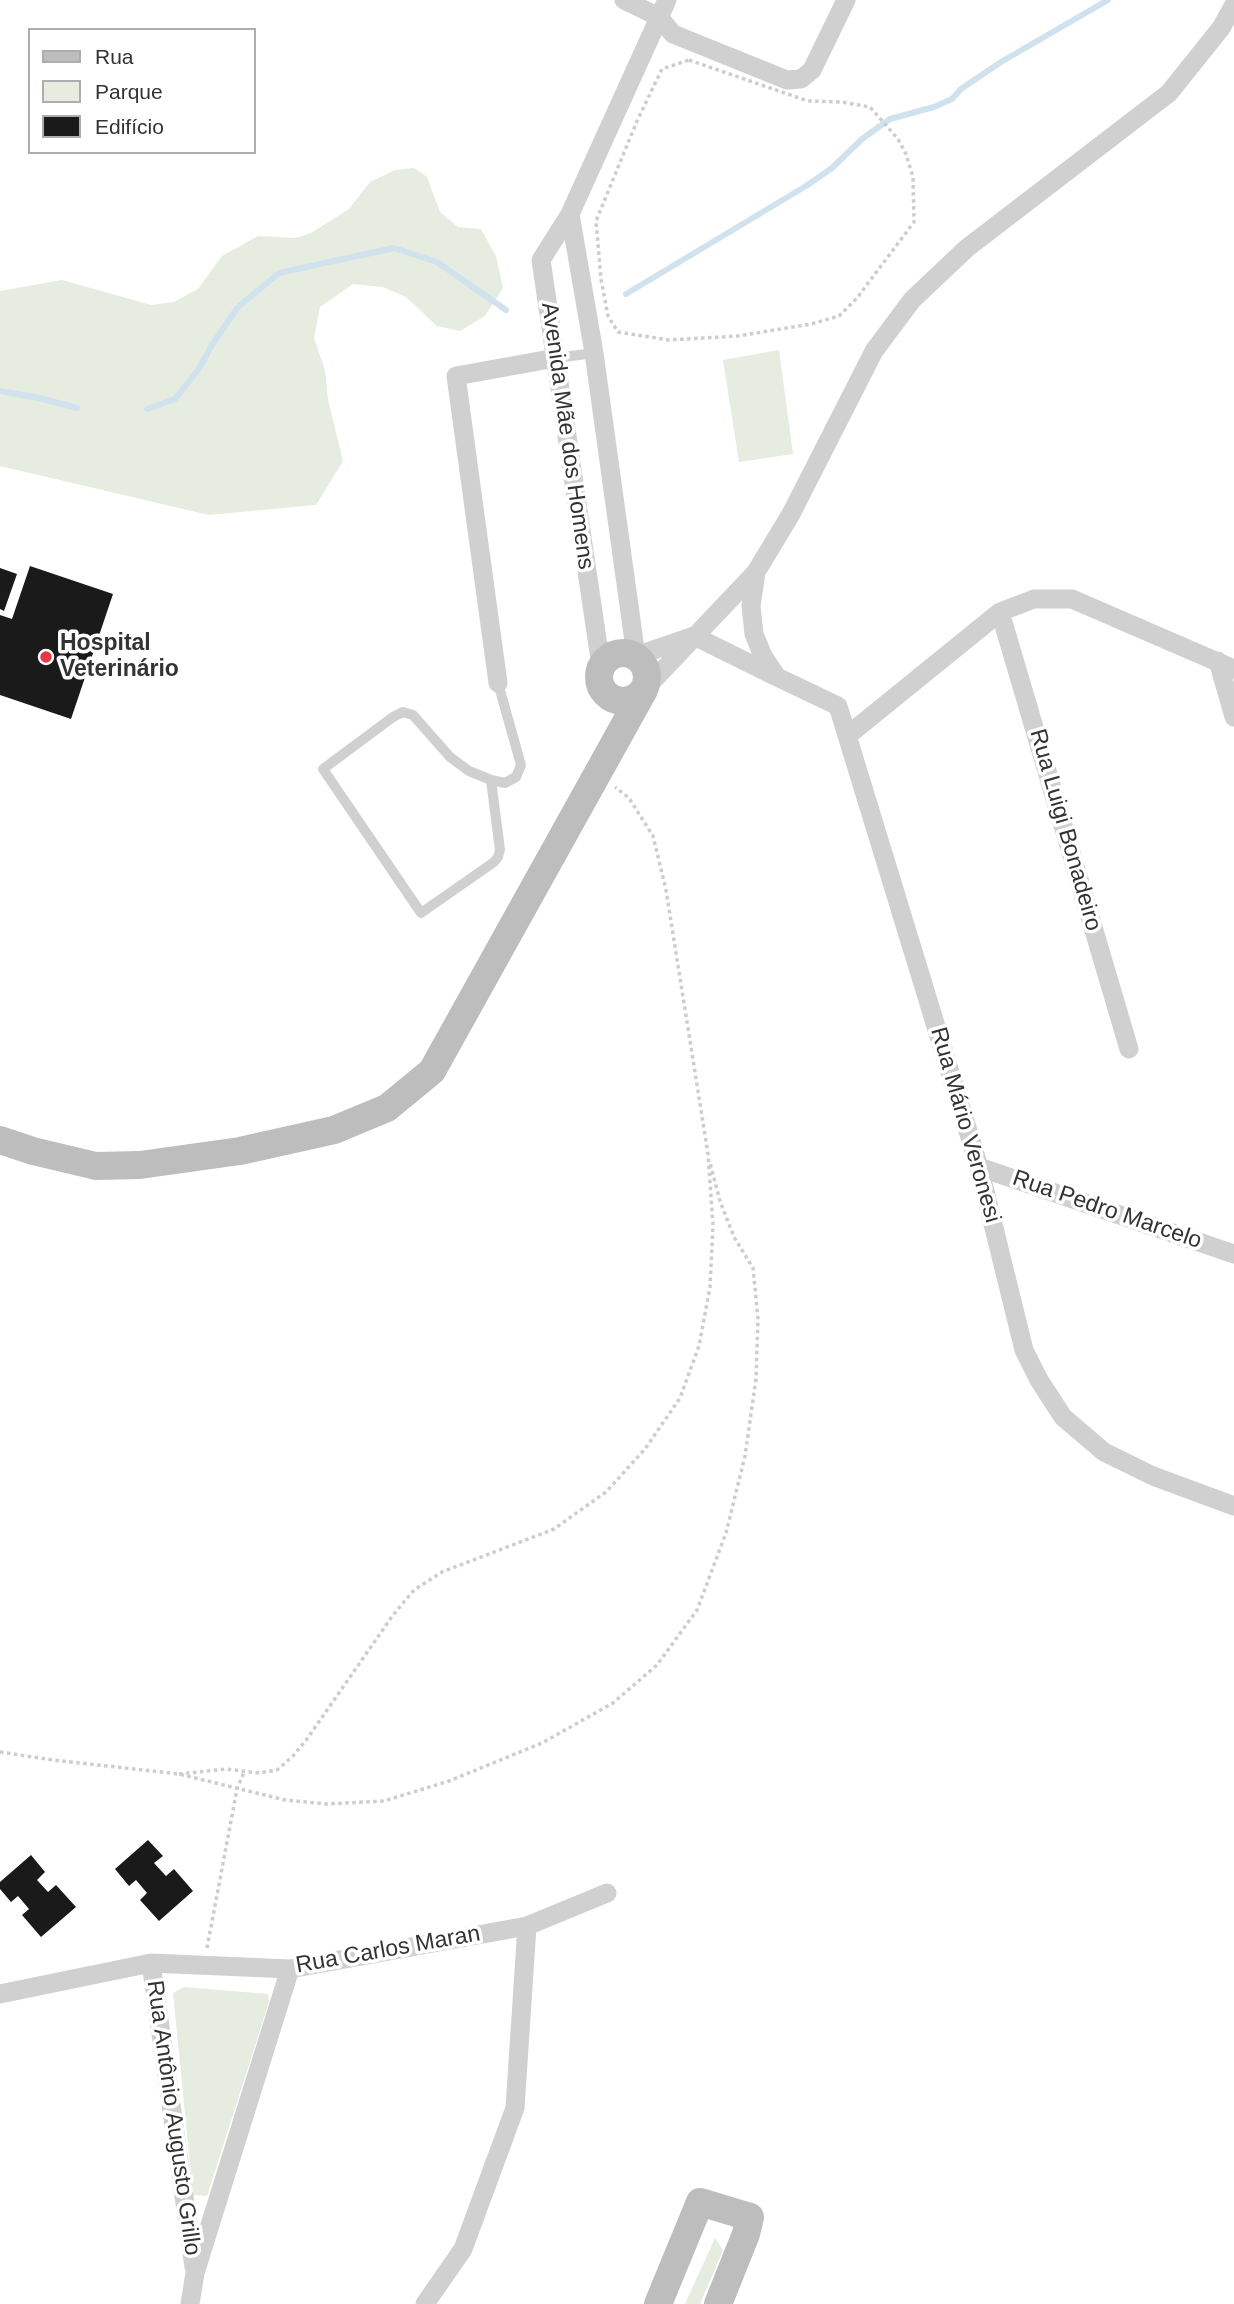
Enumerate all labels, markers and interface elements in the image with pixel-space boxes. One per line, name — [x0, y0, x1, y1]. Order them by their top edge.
legend — [28, 28, 256, 154]
text: Rua — [95, 45, 134, 68]
text: Parque — [95, 80, 163, 103]
text: Edifício — [95, 115, 164, 138]
street label: Avenida Mãe dos Homens — [535, 301, 599, 571]
place label: Hospital Veterinário — [60, 630, 179, 684]
marker: Hospital Veterinário — [38, 649, 54, 665]
street label: Rua Luigi Bonadeiro — [1023, 726, 1107, 934]
street label: Rua Mário Veronesi — [924, 1024, 1006, 1226]
street label: Rua Pedro Marcelo — [1009, 1165, 1205, 1255]
street label: Rua Carlos Maran — [294, 1920, 482, 1980]
street label: Rua Antônio Augusto Grillo — [140, 1979, 206, 2257]

